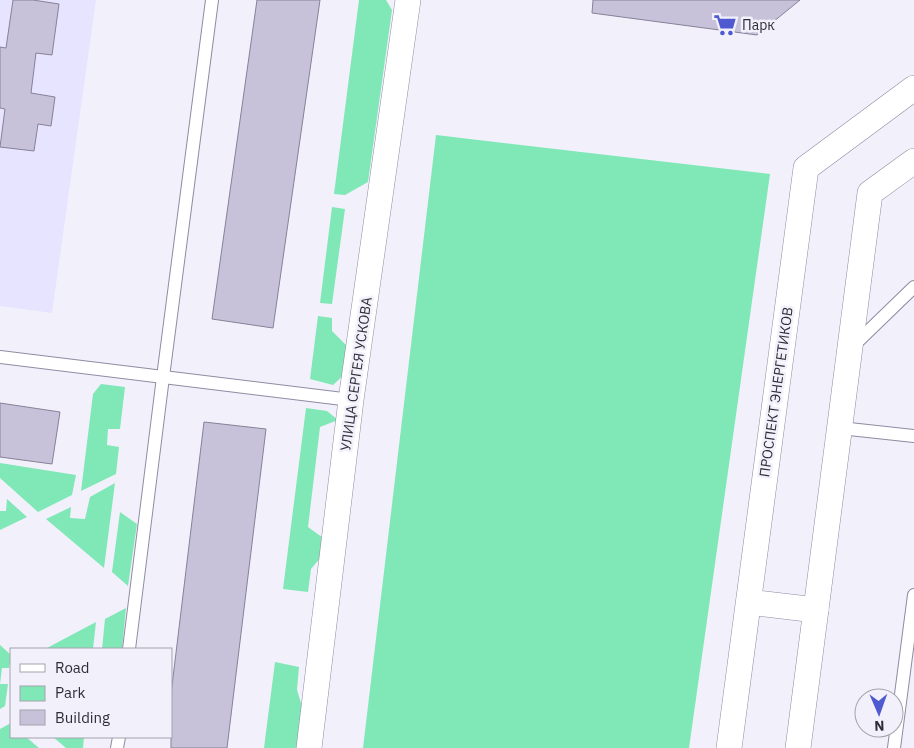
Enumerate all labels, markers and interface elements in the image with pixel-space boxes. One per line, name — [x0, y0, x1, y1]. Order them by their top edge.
supermarket icon: Парк — [712, 12, 738, 38]
place label: Парк — [742, 16, 775, 34]
street label: УЛИЦА СЕРГЕЯ УСКОВА — [336, 296, 376, 452]
street label: ПРОСПЕКТ ЭНЕРГЕТИКОВ — [755, 306, 797, 478]
legend — [10, 648, 172, 738]
text: Road — [55, 658, 90, 677]
text: Park — [55, 683, 85, 702]
north arrow — [854, 688, 904, 738]
text: Building — [55, 708, 110, 727]
text: N — [874, 717, 885, 735]

